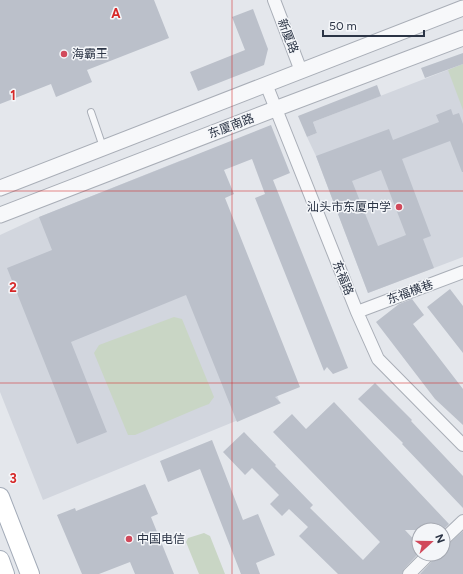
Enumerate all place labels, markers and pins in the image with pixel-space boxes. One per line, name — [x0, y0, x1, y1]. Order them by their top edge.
place label: 海霸王 — [72, 47, 108, 61]
marker: 海霸王 — [59, 49, 69, 59]
place label: 汕头市东厦中学 — [307, 200, 391, 214]
marker: 汕头市东厦中学 — [394, 202, 404, 212]
place label: 中国电信 — [137, 532, 185, 546]
marker: 中国电信 — [124, 534, 134, 544]

